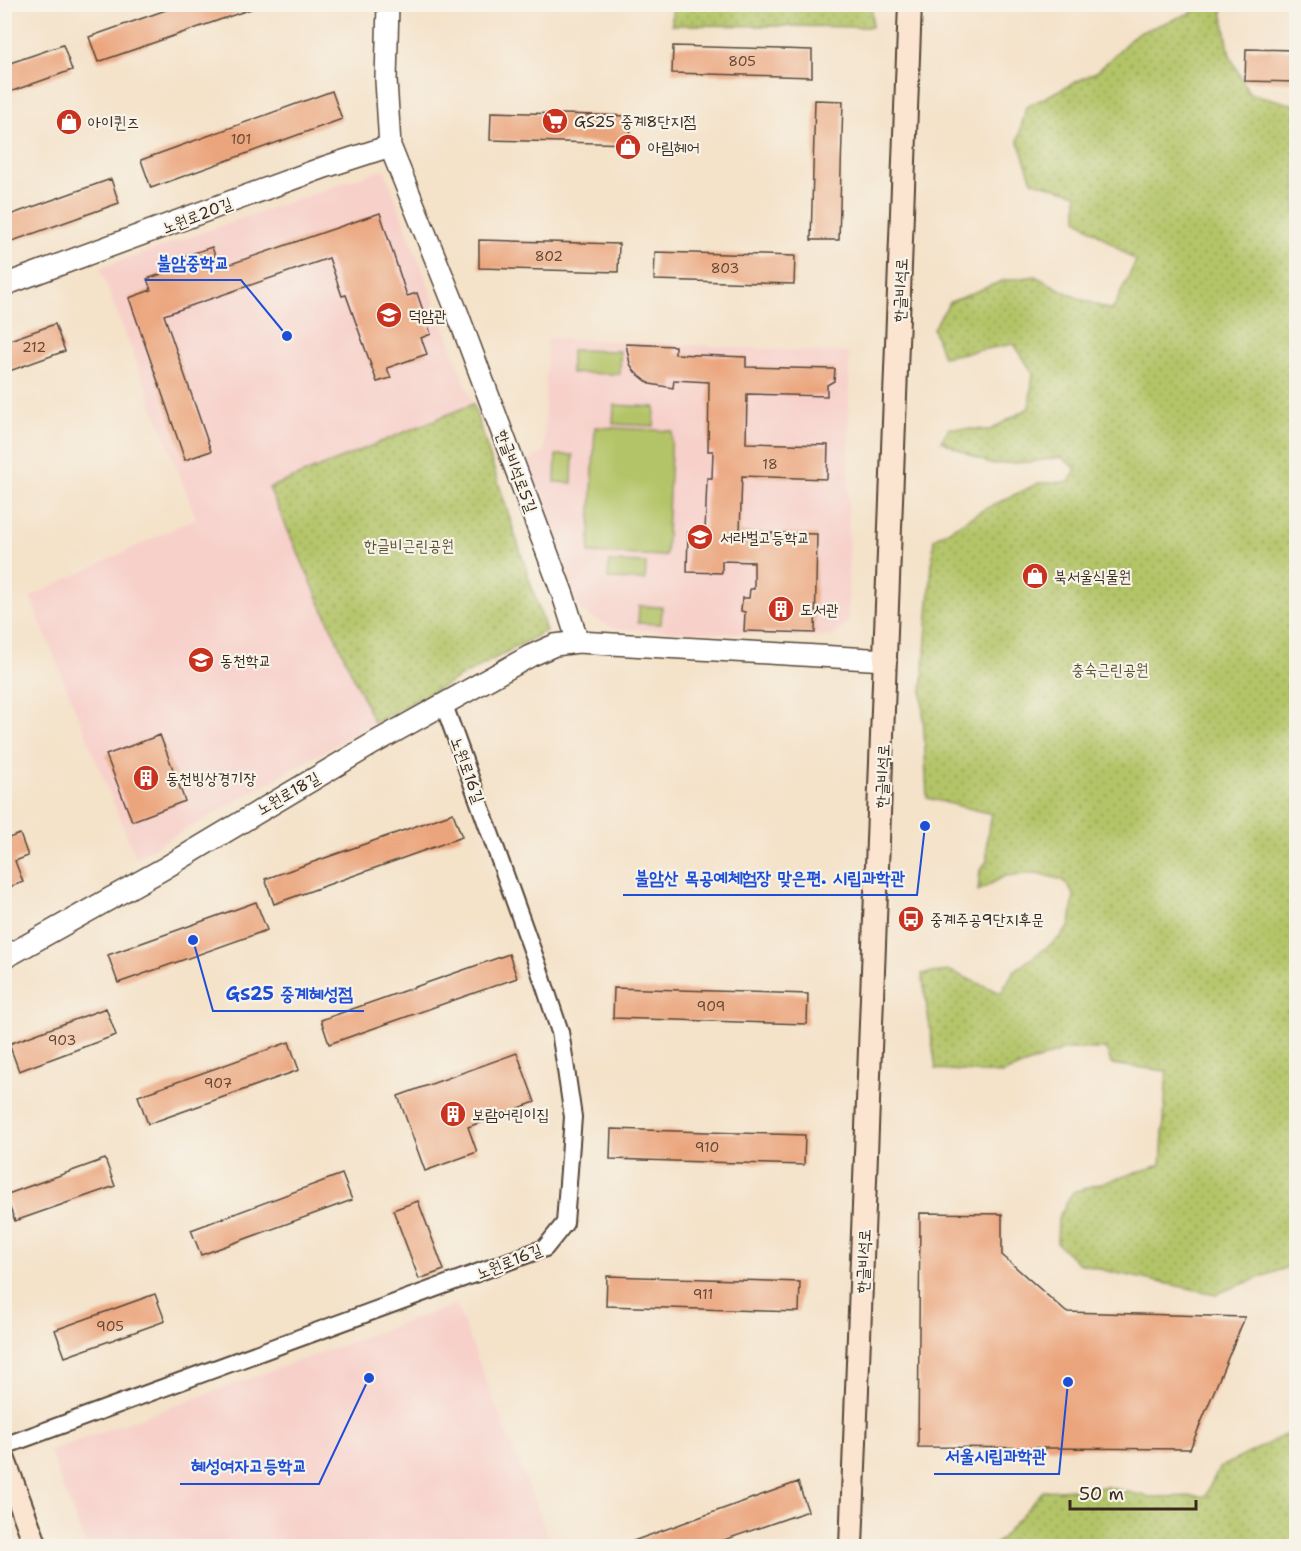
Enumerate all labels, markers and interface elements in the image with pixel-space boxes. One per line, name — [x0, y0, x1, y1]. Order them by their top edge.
house number: 805 — [728, 52, 756, 70]
supermarket icon: GS25 중계8단지점 — [540, 106, 570, 136]
shop icon: 아이퀸즈 — [54, 107, 84, 137]
place label: GS25 중계8단지점 — [574, 111, 696, 132]
place label: 아이퀸즈 — [88, 112, 140, 133]
house number: 101 — [231, 130, 251, 148]
shop icon: 아림헤어 — [613, 132, 643, 162]
place label: 아림헤어 — [648, 137, 700, 158]
street label: 노원로20길 — [159, 192, 235, 238]
callout: 불암중학교 — [145, 244, 241, 280]
house number: 802 — [535, 247, 563, 265]
text: 불암중학교 — [157, 251, 229, 275]
street label: 한글비석로 — [889, 257, 912, 323]
house number: 803 — [711, 259, 739, 277]
school or university icon: 덕암관 — [374, 300, 404, 330]
place label: 덕암관 — [408, 305, 447, 326]
house number: 212 — [22, 338, 46, 356]
street label: 한글비석로5길 — [491, 427, 542, 516]
house number: 18 — [762, 455, 778, 473]
school or university icon: 서라벌고등학교 — [685, 522, 715, 552]
place label: 서라벌고등학교 — [720, 527, 810, 548]
park label: 한글비근린공원 — [364, 535, 454, 556]
shop icon: 북서울식물원 — [1020, 561, 1050, 591]
place label: 북서울식물원 — [1054, 566, 1131, 587]
building icon: 도서관 — [766, 594, 796, 624]
place label: 도서관 — [800, 599, 839, 620]
school or university icon: 동천학교 — [186, 645, 216, 675]
place label: 동천학교 — [220, 650, 272, 671]
park label: 충숙근린공원 — [1071, 659, 1149, 680]
street label: 노원로16길 — [446, 734, 489, 806]
street label: 한글비석로 — [871, 743, 894, 809]
building icon: 동천빙상경기장 — [131, 763, 161, 793]
street label: 노원로18길 — [253, 767, 324, 820]
place label: 동천빙상경기장 — [166, 768, 256, 789]
callout: 불암산 목공예체험장 맞은편. 시립과학관 — [623, 859, 917, 895]
text: 불암산 목공예체험장 맞은편. 시립과학관 — [635, 866, 906, 890]
bus stop icon: 중계주공9단지후문 — [896, 904, 926, 934]
place label: 중계주공9단지후문 — [930, 909, 1044, 930]
callout: GS25 중계혜성점 — [213, 975, 364, 1011]
text: GS25 중계혜성점 — [226, 982, 353, 1006]
house number: 909 — [697, 997, 725, 1015]
house number: 903 — [48, 1031, 76, 1049]
house number: 907 — [204, 1074, 232, 1092]
building icon: 보람어린이집 — [438, 1099, 468, 1129]
place label: 보람어린이집 — [472, 1104, 549, 1125]
house number: 910 — [695, 1138, 719, 1156]
street label: 한글비석로 — [852, 1228, 875, 1294]
street label: 노원로16길 — [473, 1239, 545, 1284]
house number: 911 — [693, 1285, 713, 1303]
house number: 905 — [96, 1317, 124, 1335]
callout: 서울시립과학관 — [934, 1438, 1059, 1474]
text: 서울시립과학관 — [945, 1444, 1047, 1468]
callout: 혜성여자고등학교 — [180, 1448, 319, 1484]
text: 혜성여자고등학교 — [191, 1454, 307, 1478]
scale bar — [1070, 1473, 1196, 1511]
text: 50 m — [1079, 1482, 1124, 1506]

